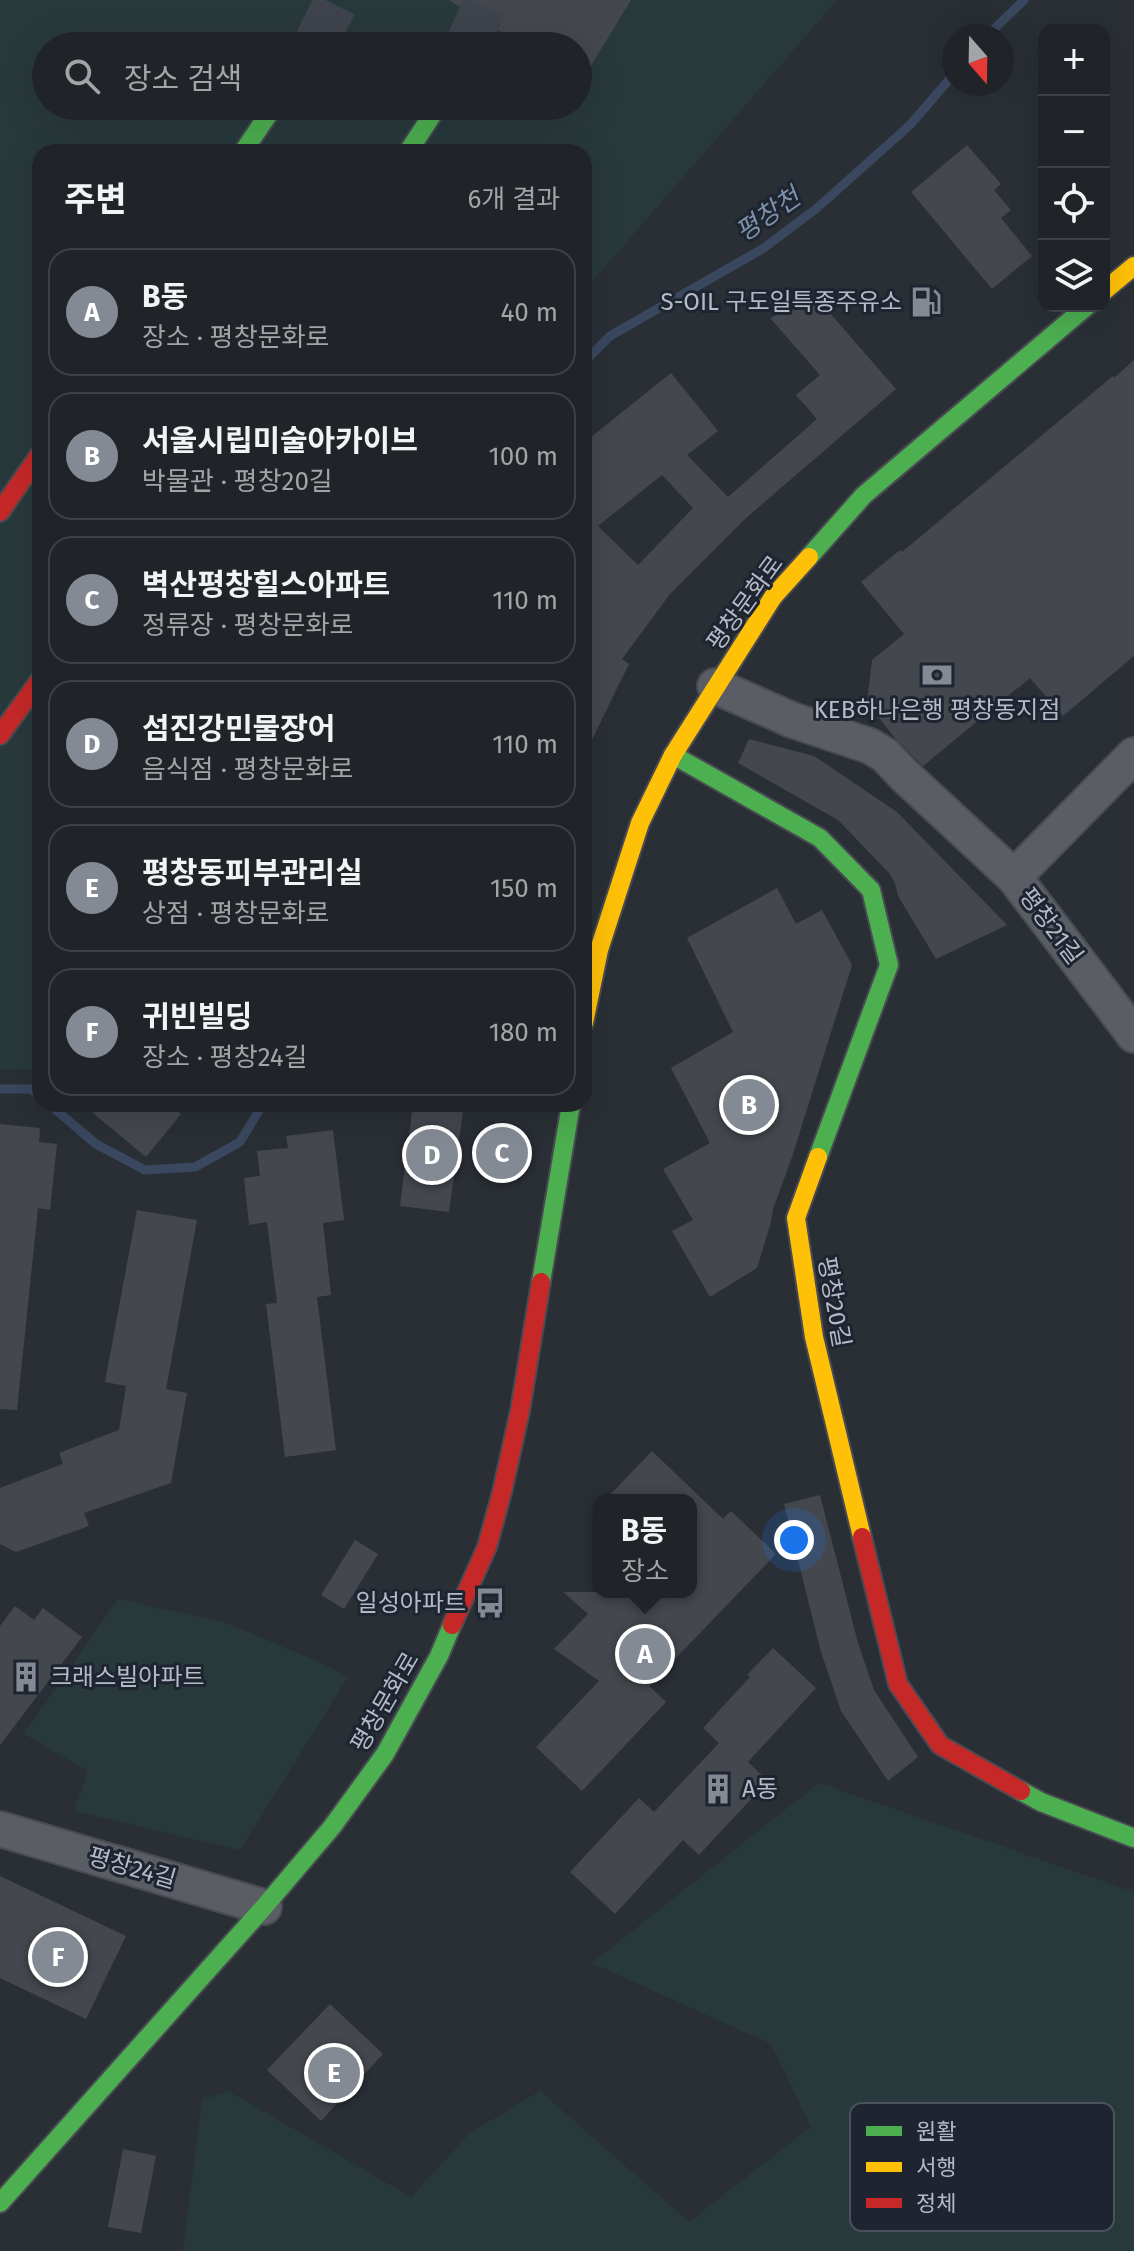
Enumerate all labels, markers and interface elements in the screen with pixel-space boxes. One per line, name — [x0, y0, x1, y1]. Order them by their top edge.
north arrow — [942, 24, 1014, 96]
map controls — [1038, 24, 1110, 312]
button: + — [1038, 24, 1110, 96]
search box — [32, 32, 592, 120]
icon: search — [60, 54, 104, 98]
text: 장소 검색 — [124, 61, 242, 97]
button: − — [1038, 96, 1110, 168]
button: locate — [1038, 168, 1110, 240]
text: 주변 — [64, 179, 127, 220]
water label: 평창천 — [730, 180, 809, 248]
text: 6개 결과 — [467, 184, 560, 215]
button: layers — [1038, 240, 1110, 312]
text: B동 — [142, 279, 188, 315]
fuel station icon: S-OIL 구도일특종주유소 — [909, 285, 943, 319]
place label: S-OIL 구도일특종주유소 — [661, 288, 902, 316]
text: A — [84, 297, 100, 328]
text: 40 m — [500, 297, 558, 328]
text: 장소 · 평창문화로 — [142, 322, 329, 353]
text: 서울시립미술아카이브 — [142, 423, 418, 459]
text: B — [84, 441, 100, 472]
text: 100 m — [489, 441, 558, 472]
text: 박물관 · 평창20길 — [142, 466, 333, 497]
street label: 평창문화로 — [701, 550, 789, 656]
text: 벽산평창힐스아파트 — [142, 567, 390, 603]
text: C — [85, 585, 99, 616]
text: 110 m — [492, 585, 558, 616]
text: 정류장 · 평창문화로 — [142, 610, 353, 641]
bank icon: KEB하나은행 평창동지점 — [920, 658, 954, 692]
place label: KEB하나은행 평창동지점 — [814, 696, 1060, 724]
text: 섬진강민물장어 — [142, 711, 335, 747]
text: D — [84, 729, 100, 760]
text: 110 m — [492, 729, 558, 760]
text: 음식점 · 평창문화로 — [142, 754, 353, 785]
text: 평창동피부관리실 — [142, 855, 363, 891]
text: E — [85, 873, 99, 904]
text: 150 m — [490, 873, 558, 904]
street label: 평창21길 — [1013, 882, 1089, 970]
text: 상점 · 평창문화로 — [142, 898, 329, 929]
text: 귀빈빌딩 — [142, 999, 252, 1035]
text: F — [86, 1017, 98, 1048]
text: 180 m — [489, 1017, 558, 1048]
text: 장소 · 평창24길 — [142, 1042, 308, 1073]
pin: B — [723, 1075, 775, 1135]
pin: C — [476, 1123, 528, 1183]
pin: D — [406, 1125, 458, 1185]
street label: 평창20길 — [812, 1255, 856, 1349]
popup — [593, 1494, 697, 1598]
text: B동 — [621, 1513, 667, 1549]
your location — [774, 1520, 814, 1560]
text: 장소 — [621, 1556, 669, 1587]
bus stop icon: 일성아파트 — [473, 1586, 507, 1620]
place label: 일성아파트 — [356, 1589, 466, 1617]
pin: A — [619, 1624, 671, 1684]
street label: 평창문화로 — [345, 1647, 425, 1757]
building icon: 크래스빌아파트 — [9, 1660, 43, 1694]
place label: 크래스빌아파트 — [50, 1663, 205, 1691]
building icon: A동 — [701, 1772, 735, 1806]
place label: A동 — [742, 1775, 778, 1803]
street label: 평창24길 — [85, 1842, 179, 1894]
pin: F — [32, 1927, 84, 1987]
pin: E — [308, 2043, 360, 2103]
legend — [850, 2103, 1114, 2231]
text: 원활 — [916, 2118, 956, 2145]
text: 서행 — [916, 2154, 956, 2181]
text: 정체 — [916, 2190, 956, 2217]

